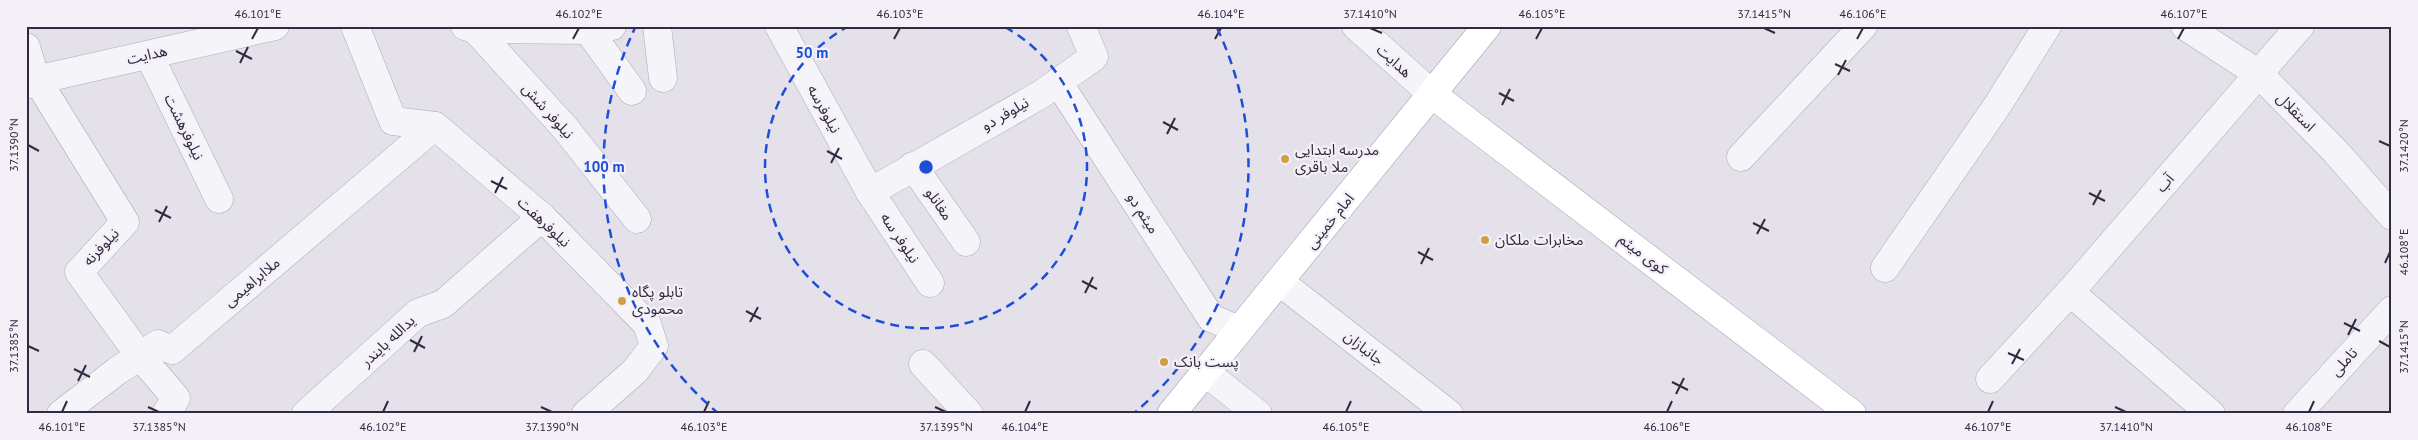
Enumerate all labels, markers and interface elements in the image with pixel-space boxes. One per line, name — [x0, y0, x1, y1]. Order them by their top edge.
text: 46.101°E — [235, 6, 281, 21]
text: 46.102°E — [556, 6, 602, 21]
text: 46.103°E — [877, 6, 923, 21]
text: 46.104°E — [1198, 6, 1244, 21]
text: 37.1410°N — [1343, 6, 1397, 21]
text: 46.105°E — [1519, 6, 1565, 21]
text: 37.1415°N — [1737, 6, 1791, 21]
text: 46.106°E — [1840, 6, 1886, 21]
text: 46.107°E — [2161, 6, 2207, 21]
street label: هدایت — [1373, 40, 1416, 81]
street label: هدایت — [125, 41, 169, 68]
text: 50 m — [796, 43, 828, 62]
street label: نیلوفر شش — [518, 79, 578, 143]
street label: نیلوفرسه — [803, 81, 845, 136]
street label: استقلال — [2273, 88, 2320, 135]
street label: نیلوفرهشت — [160, 91, 209, 163]
street label: نیلوفر دو — [978, 92, 1032, 135]
text: 37.1390°N — [6, 118, 21, 172]
text: 37.1420°N — [2396, 119, 2411, 173]
place label: مدرسه ابتدایی ملا باقری — [1295, 140, 1379, 176]
marker: مدرسه ابتدایی ملا باقری — [1279, 153, 1291, 165]
text: 100 m — [583, 157, 625, 176]
centre of rings — [917, 158, 935, 176]
street label: آب — [2151, 169, 2178, 196]
street label: مغانلو — [921, 184, 957, 224]
street label: میثم دو — [1121, 189, 1164, 238]
street label: امام خمینی — [1301, 189, 1359, 254]
street label: نیلوفرهفت — [514, 192, 575, 251]
street label: نیلوفر سه — [877, 209, 924, 267]
street label: نیلوفرنه — [78, 224, 123, 269]
street label: کوی میثم — [1614, 229, 1672, 280]
text: 46.108°E — [2396, 229, 2411, 275]
place label: مخابرات ملکان — [1495, 230, 1584, 249]
marker: مخابرات ملکان — [1479, 234, 1491, 246]
street label: ملاابراهیمی — [220, 253, 284, 311]
place label: تابلو پگاه محمودی — [632, 282, 684, 318]
marker: تابلو پگاه محمودی — [616, 295, 628, 307]
street label: یدالله بایندر — [356, 311, 419, 371]
text: 37.1385°N — [6, 319, 21, 373]
text: 37.1415°N — [2396, 320, 2411, 374]
street label: جانبازان — [1340, 326, 1388, 369]
street label: تاملی — [2326, 343, 2361, 380]
place label: پست بانک — [1174, 352, 1239, 372]
marker: پست بانک — [1158, 356, 1170, 368]
text: 46.101°E — [39, 419, 85, 434]
text: 37.1385°N — [132, 419, 186, 434]
text: 46.102°E — [360, 419, 406, 434]
text: 37.1390°N — [525, 419, 579, 434]
text: 46.103°E — [681, 419, 727, 434]
text: 37.1395°N — [919, 419, 973, 434]
text: 46.104°E — [1002, 419, 1048, 434]
text: 46.105°E — [1323, 419, 1369, 434]
text: 46.106°E — [1644, 419, 1690, 434]
text: 46.107°E — [1965, 419, 2011, 434]
text: 37.1410°N — [2099, 419, 2153, 434]
text: 46.108°E — [2286, 419, 2332, 434]

